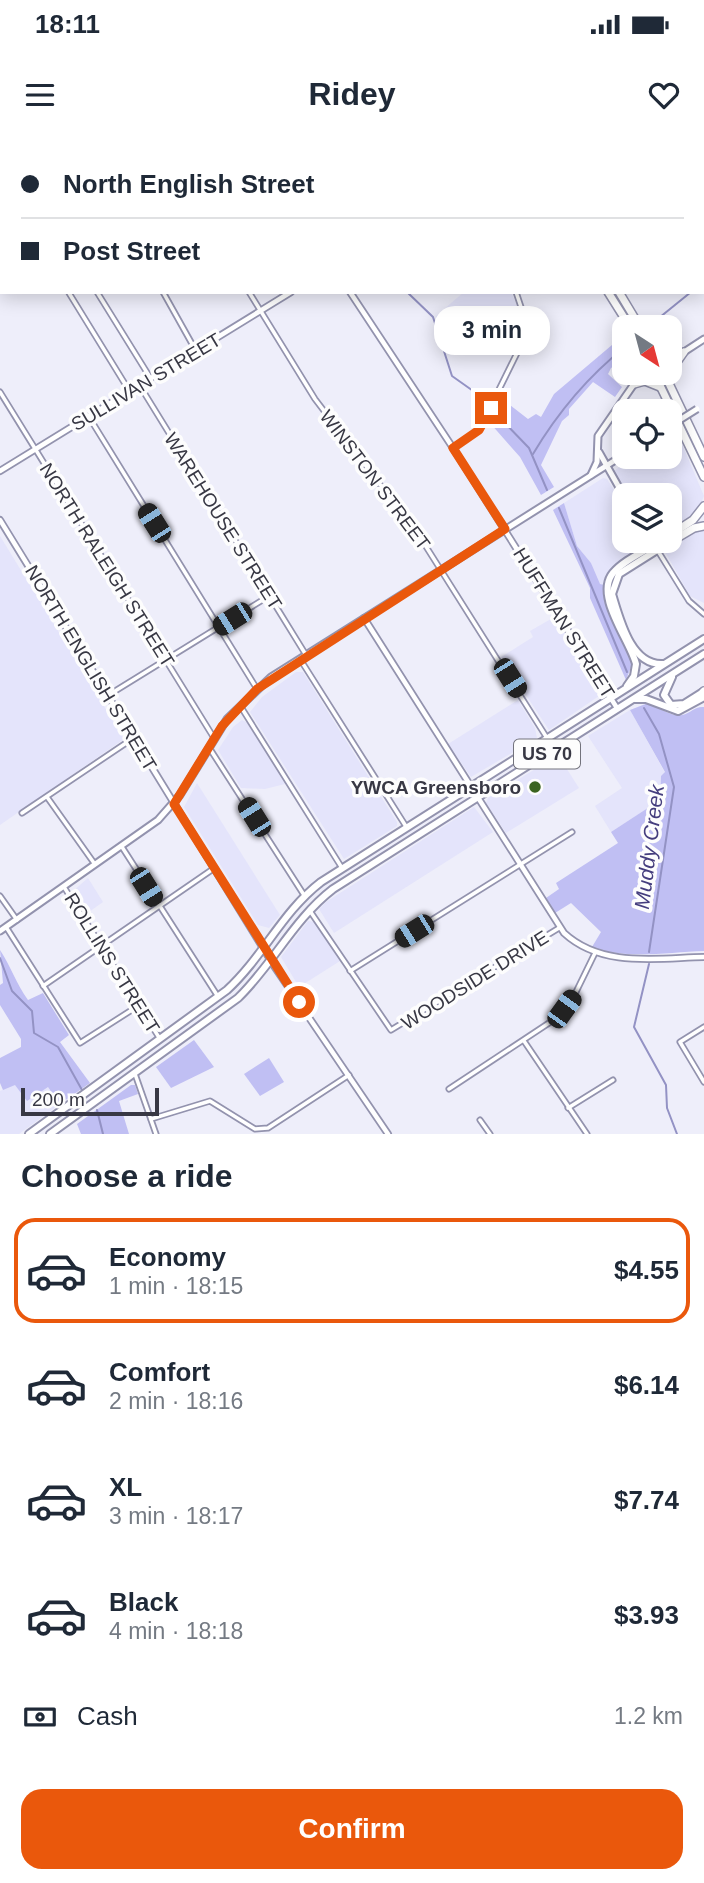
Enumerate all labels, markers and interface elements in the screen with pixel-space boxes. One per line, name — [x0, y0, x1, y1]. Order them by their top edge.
text: 18:11 — [35, 9, 100, 39]
icon: menu — [21, 76, 59, 114]
text: Ridey — [308, 76, 396, 112]
icon: heart — [645, 76, 683, 114]
text: North English Street — [63, 169, 314, 199]
text: Post Street — [63, 236, 200, 266]
callout: 3 min — [433, 306, 549, 356]
north arrow — [612, 315, 682, 385]
map controls — [612, 315, 682, 553]
text: 3 min — [462, 317, 522, 343]
street label: SULLIVAN STREET — [67, 329, 225, 435]
route end — [475, 392, 507, 424]
button: locate — [612, 399, 682, 469]
street label: WINSTON STREET — [316, 406, 435, 554]
street label: WAREHOUSE STREET — [160, 429, 286, 613]
street label: NORTH RALEIGH STREET — [36, 459, 179, 671]
button: layers — [612, 483, 682, 553]
car — [134, 500, 175, 546]
street label: HUFFMAN STREET — [509, 544, 619, 702]
street label: NORTH ENGLISH STREET — [21, 561, 161, 775]
car — [209, 599, 256, 639]
car — [490, 655, 531, 701]
road number: US 70 — [514, 740, 580, 768]
place label: YWCA Greensboro — [351, 777, 521, 798]
marker: YWCA Greensboro — [527, 779, 543, 795]
water label: Muddy Creek — [630, 782, 668, 910]
car — [234, 794, 275, 840]
car — [126, 864, 167, 910]
street label: ROLLINS STREET — [60, 889, 164, 1037]
car — [391, 911, 438, 951]
street label: WOODSIDE DRIVE — [398, 926, 552, 1034]
route start — [283, 986, 315, 1018]
car — [544, 986, 585, 1032]
scale bar — [21, 1085, 159, 1117]
text: 200 m — [32, 1089, 85, 1110]
text: Choose a ride — [21, 1158, 233, 1194]
icon: car — [25, 1239, 88, 1302]
text: Economy — [109, 1242, 226, 1272]
text: $4.55 — [614, 1255, 679, 1285]
text: 1 min · 18:15 — [109, 1273, 243, 1299]
icon: car — [25, 1354, 88, 1417]
text: Comfort — [109, 1357, 210, 1387]
text: $6.14 — [614, 1370, 679, 1400]
text: 2 min · 18:16 — [109, 1388, 243, 1414]
icon: car — [25, 1469, 88, 1532]
text: XL — [109, 1472, 142, 1502]
text: $7.74 — [614, 1485, 679, 1515]
text: 3 min · 18:17 — [109, 1503, 243, 1529]
icon: car — [25, 1584, 88, 1647]
text: Black — [109, 1587, 178, 1617]
text: $3.93 — [614, 1600, 679, 1630]
text: 4 min · 18:18 — [109, 1618, 243, 1644]
icon: cash — [21, 1698, 59, 1736]
text: Cash — [77, 1701, 138, 1731]
text: 1.2 km — [614, 1703, 683, 1729]
button: Confirm — [21, 1789, 683, 1869]

